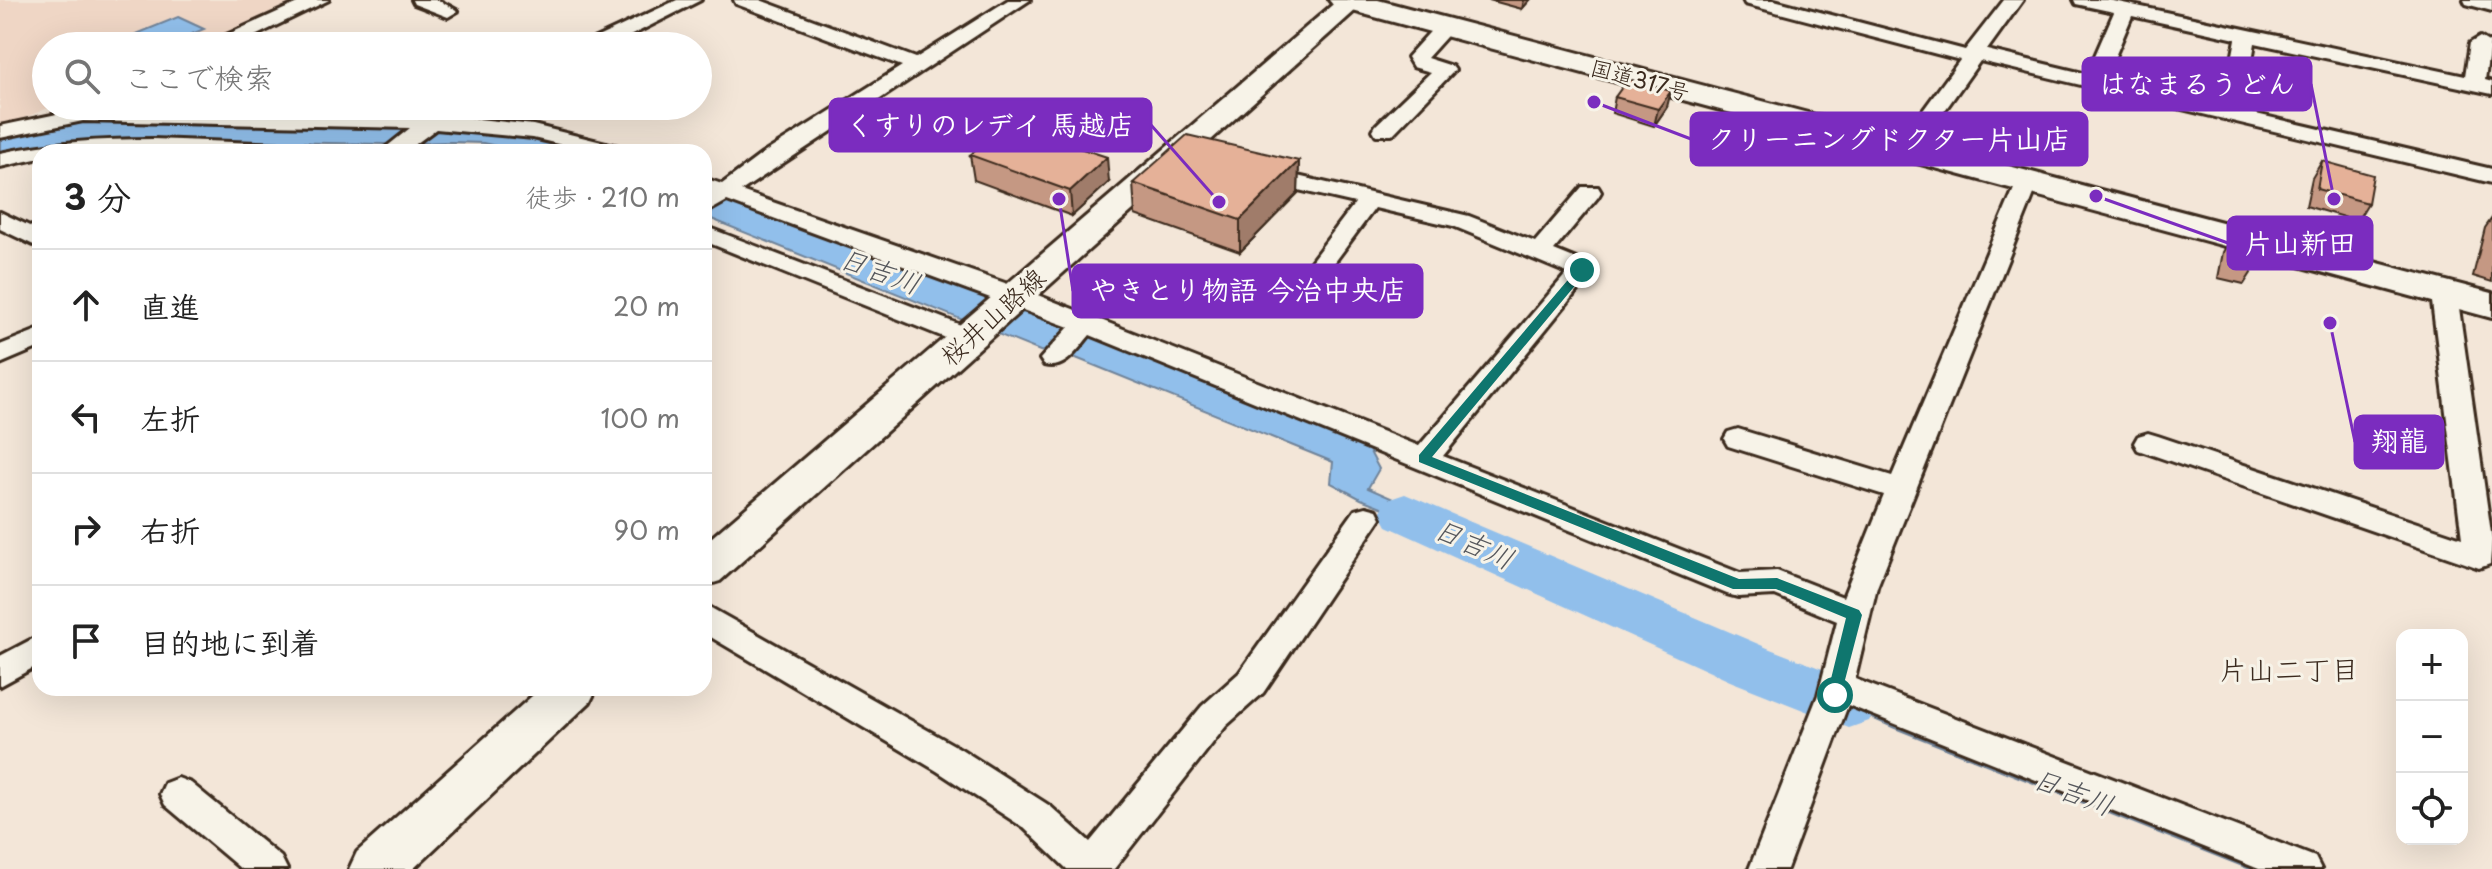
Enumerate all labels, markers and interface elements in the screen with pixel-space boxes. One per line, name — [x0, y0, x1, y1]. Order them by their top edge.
search box — [32, 32, 712, 120]
street label: 国道317号 — [1587, 49, 1694, 108]
icon: search — [60, 54, 104, 98]
text: ここで検索 — [124, 54, 274, 99]
callout: はなまるうどん — [2083, 58, 2311, 110]
text: はなまるうどん — [2099, 61, 2295, 104]
callout: くすりのレデイ 馬越店 — [830, 99, 1151, 151]
text: くすりのレデイ 馬越店 — [846, 102, 1134, 145]
callout: クリーニングドクター片山店 — [1691, 113, 2087, 165]
text: クリーニングドクター片山店 — [1707, 116, 2071, 159]
text: 3 分 — [64, 170, 131, 222]
text: 徒歩 · 210 m — [525, 177, 680, 216]
callout: 片山新田 — [2228, 217, 2372, 269]
text: 片山新田 — [2244, 220, 2356, 263]
water label: 日吉川 — [834, 235, 927, 304]
route end — [1564, 252, 1600, 288]
street label: 桜井山路線 — [931, 258, 1053, 374]
callout: やきとり物語 今治中央店 — [1073, 265, 1422, 317]
text: やきとり物語 今治中央店 — [1090, 267, 1407, 310]
icon: ahead — [64, 283, 108, 327]
text: 直進 — [140, 283, 200, 328]
text: 20 m — [613, 286, 680, 325]
icon: left — [64, 395, 108, 439]
text: 左折 — [140, 395, 200, 440]
text: 100 m — [600, 398, 680, 437]
callout: 翔龍 — [2355, 416, 2443, 468]
text: 翔龍 — [2371, 418, 2427, 461]
water label: 日吉川 — [1427, 506, 1522, 579]
icon: right — [64, 507, 108, 551]
text: 右折 — [140, 507, 200, 552]
text: 90 m — [613, 510, 680, 549]
icon: arrive — [64, 619, 108, 663]
text: 目的地に到着 — [140, 619, 320, 664]
map controls — [2396, 629, 2468, 845]
button: + — [2396, 629, 2468, 701]
district label: 片山二丁目 — [2219, 647, 2359, 690]
route start — [1817, 677, 1853, 713]
button: − — [2396, 701, 2468, 773]
water label: 日吉川 — [2027, 755, 2120, 826]
button: locate — [2396, 773, 2468, 845]

